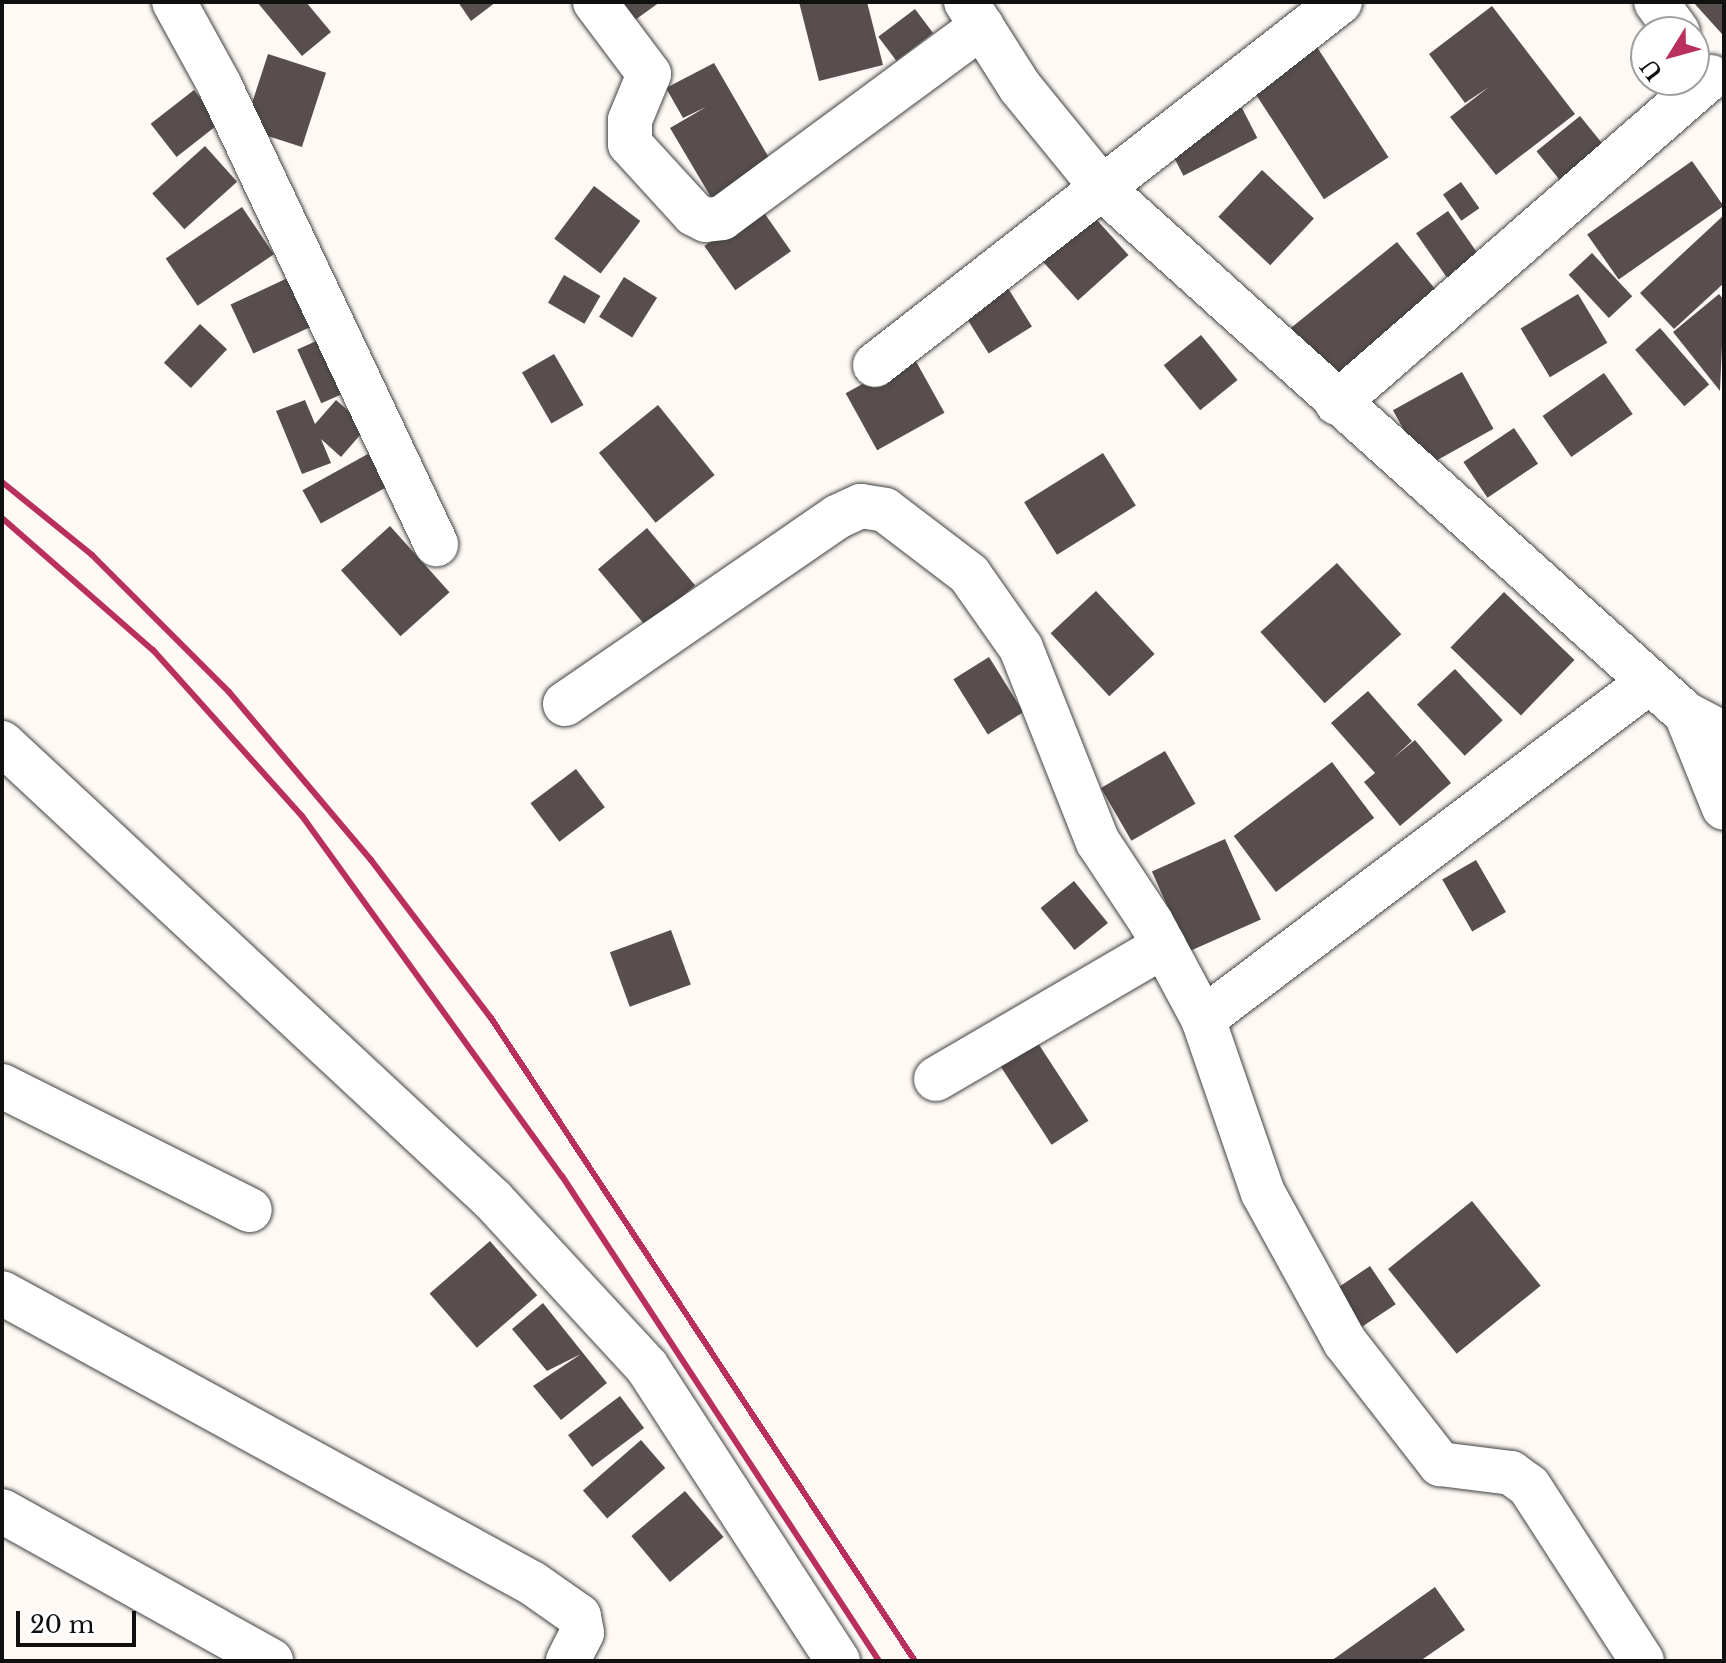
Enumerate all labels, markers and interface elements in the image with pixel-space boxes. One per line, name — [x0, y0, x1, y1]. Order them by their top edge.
north arrow — [1630, 16, 1710, 96]
text: U — [1635, 54, 1669, 85]
scale bar — [20, 1595, 140, 1645]
text: 20 m — [30, 1610, 95, 1639]

